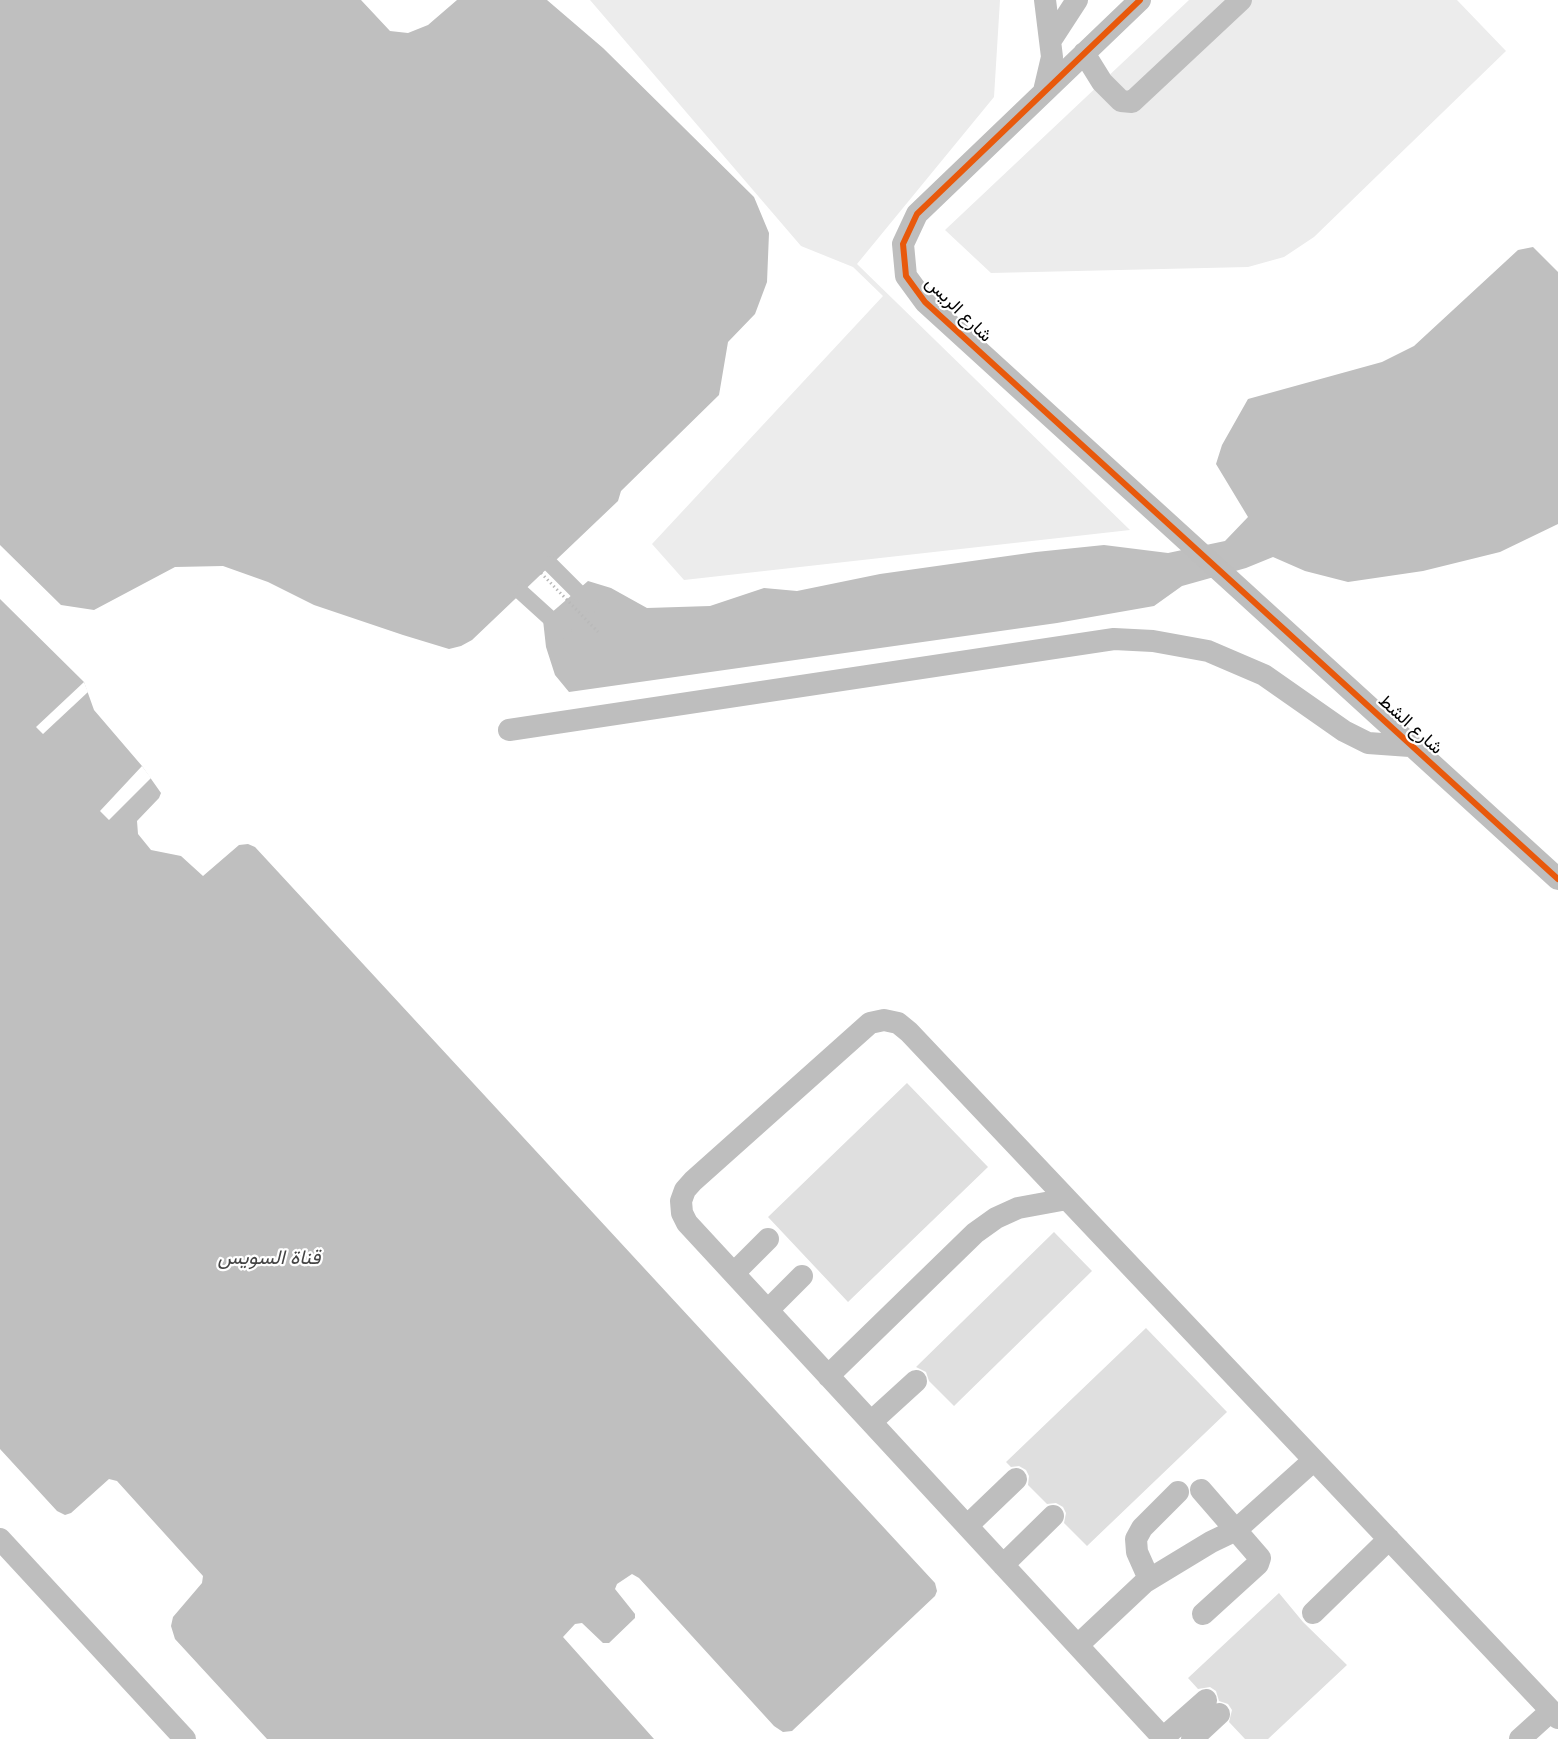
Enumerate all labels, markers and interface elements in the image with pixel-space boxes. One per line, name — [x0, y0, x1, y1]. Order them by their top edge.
street label: شارع الريس — [920, 273, 996, 347]
street label: شارع الشط — [1373, 690, 1447, 760]
water label: قناة السويس — [218, 1247, 320, 1271]

